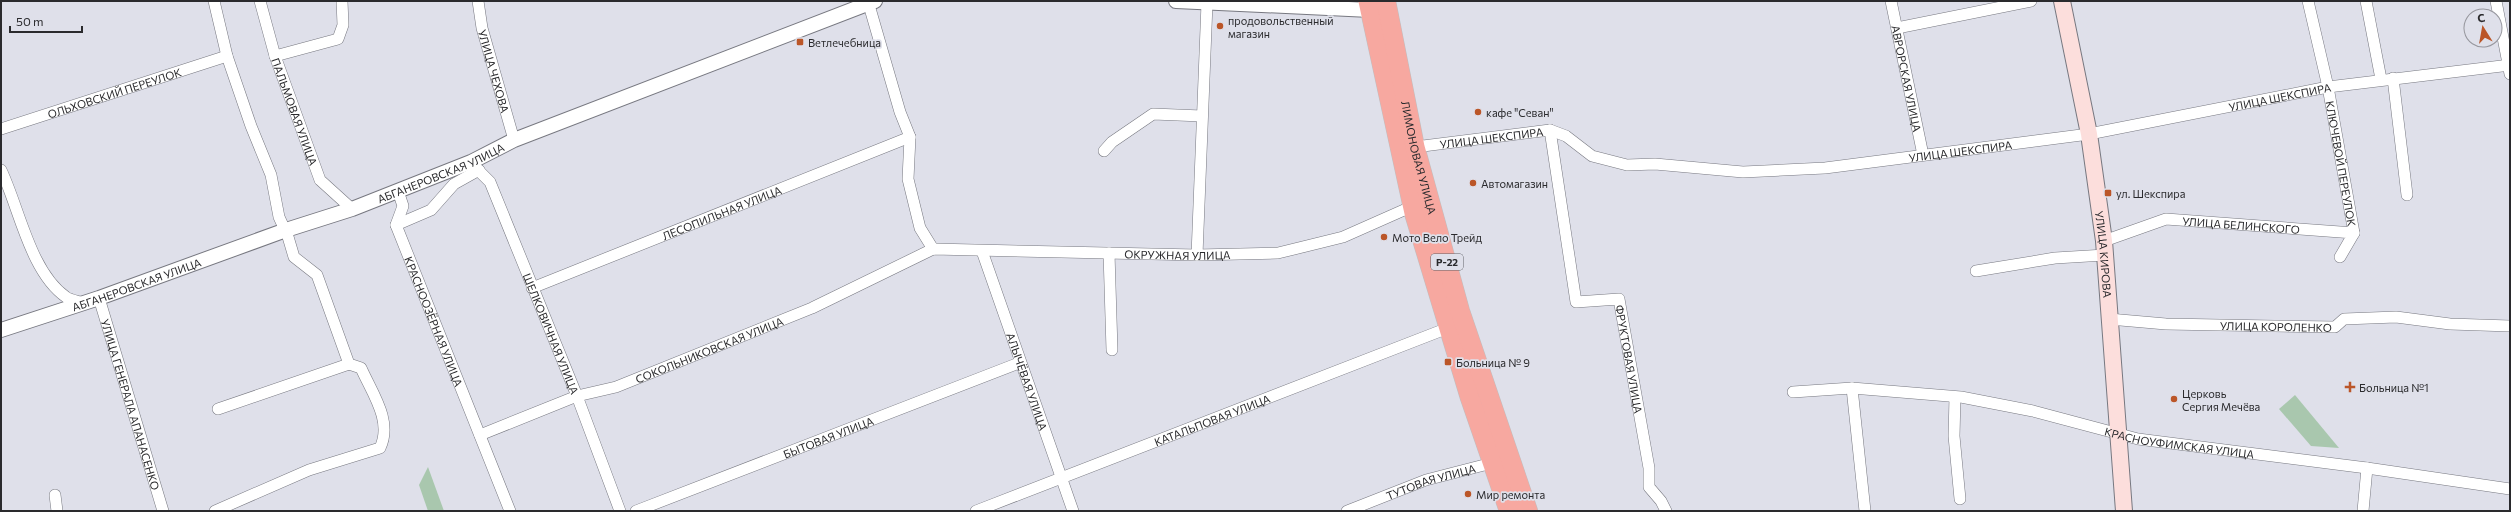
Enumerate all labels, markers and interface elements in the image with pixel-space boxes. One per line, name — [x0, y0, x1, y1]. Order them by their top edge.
scale bar — [10, 8, 82, 34]
north arrow — [2463, 8, 2503, 48]
text: С — [2476, 11, 2486, 25]
text: 50 m — [16, 14, 44, 28]
place label: продовольственный магазин — [1228, 14, 1334, 40]
marker: продовольственный магазин — [1215, 21, 1225, 31]
street label: АВРОРСКАЯ УЛИЦА — [1890, 24, 1925, 133]
street label: УЛИЦА ЧЕХОВА — [476, 28, 512, 114]
place label: Ветлечебница — [808, 36, 881, 49]
marker: Ветлечебница — [795, 37, 805, 47]
street label: ПАЛЬМОВАЯ УЛИЦА — [270, 56, 321, 167]
street label: ОЛЬХОВСКИЙ ПЕРЕУЛОК — [46, 65, 183, 120]
street label: УЛИЦА ШЕКСПИРА — [2227, 80, 2332, 113]
street label: ЛИМОНОВАЯ УЛИЦА — [1399, 100, 1440, 216]
street label: КЛЮЧЕВОЙ ПЕРЕУЛОК — [2324, 100, 2359, 228]
place label: кафе "Севан" — [1486, 106, 1554, 119]
marker: кафе "Севан" — [1473, 107, 1483, 117]
street label: УЛИЦА ШЕКСПИРА — [1439, 124, 1544, 150]
street label: УЛИЦА ШЕКСПИРА — [1908, 137, 2013, 164]
street label: АБГАНЕРОВСКАЯ УЛИЦА — [375, 140, 506, 205]
place label: Автомагазин — [1481, 177, 1548, 190]
marker: Автомагазин — [1468, 178, 1478, 188]
street label: ЛЕСОПИЛЬНАЯ УЛИЦА — [660, 183, 783, 242]
place label: ул. Шекспира — [2116, 187, 2185, 200]
marker: ул. Шекспира — [2103, 188, 2113, 198]
street label: УЛИЦА КИРОВА — [2093, 210, 2115, 299]
street label: УЛИЦА БЕЛИНСКОГО — [2182, 214, 2300, 235]
place label: Мото Вело Трейд — [1392, 231, 1482, 244]
marker: Мото Вело Трейд — [1379, 232, 1389, 242]
street label: ОКРУЖНАЯ УЛИЦА — [1124, 247, 1231, 262]
street label: КРАСНООЗЁРНАЯ УЛИЦА — [403, 254, 466, 388]
road number: Р-22 — [1431, 254, 1463, 270]
street label: АБГАНЕРОВСКАЯ УЛИЦА — [70, 255, 203, 313]
street label: ШЕЛКОВИЧНАЯ УЛИЦА — [521, 271, 582, 396]
street label: ФРУКТОВАЯ УЛИЦА — [1614, 304, 1646, 415]
street label: СОКОЛЬНИКОВСКАЯ УЛИЦА — [633, 314, 785, 385]
street label: УЛИЦА ГЕНЕРАЛА АПАНАСЕНКО — [99, 317, 163, 491]
street label: УЛИЦА КОРОЛЕНКО — [2220, 318, 2332, 333]
street label: АЛЫЧЁВАЯ УЛИЦА — [1004, 331, 1051, 432]
place label: Больница № 9 — [1456, 356, 1530, 369]
marker: Больница № 9 — [1443, 357, 1453, 367]
marker: Больница №1 — [2344, 381, 2356, 393]
place label: Больница №1 — [2359, 381, 2429, 394]
place label: Церковь Сергия Мечёва — [2182, 387, 2260, 413]
street label: КАТАЛЬПОВАЯ УЛИЦА — [1152, 391, 1272, 448]
marker: Церковь Сергия Мечёва — [2169, 394, 2179, 404]
street label: БЫТОВАЯ УЛИЦА — [781, 413, 875, 460]
street label: КРАСНОУФИМСКАЯ УЛИЦА — [2103, 424, 2255, 460]
street label: ТУТОВАЯ УЛИЦА — [1384, 461, 1477, 502]
place label: Мир ремонта — [1476, 488, 1545, 501]
marker: Мир ремонта — [1463, 489, 1473, 499]

